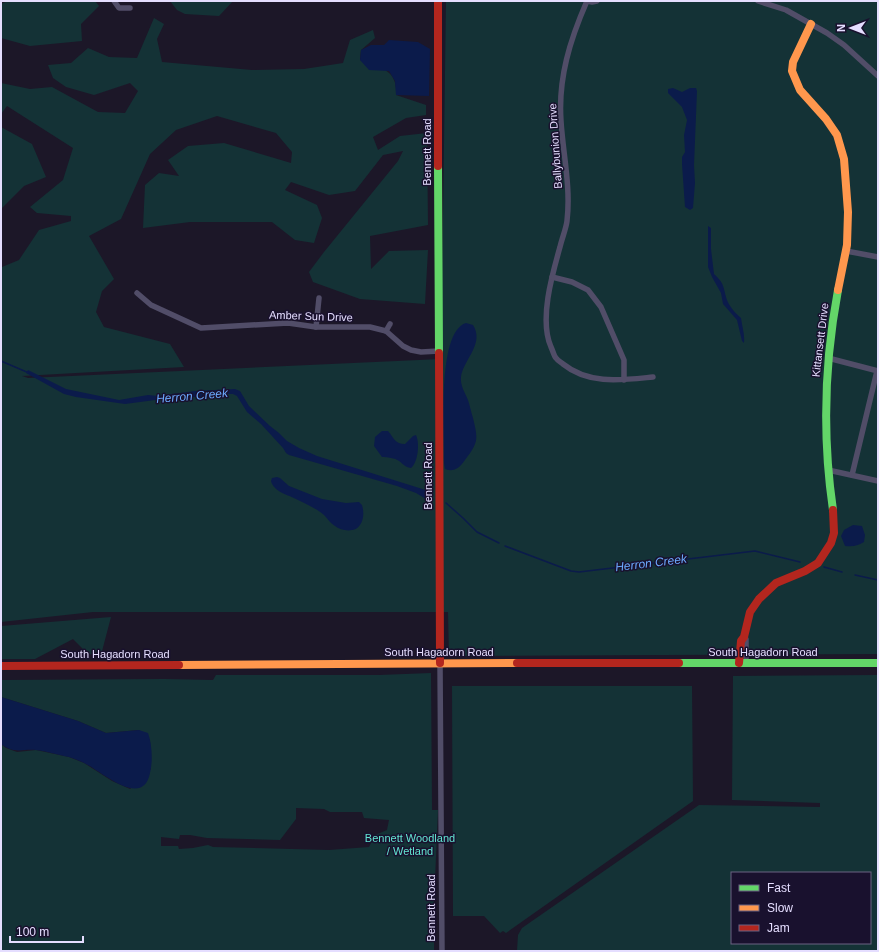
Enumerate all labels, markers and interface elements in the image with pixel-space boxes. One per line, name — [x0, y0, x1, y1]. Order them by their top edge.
north arrow — [831, 8, 871, 48]
text: N — [835, 24, 847, 32]
street label: Ballybunion Drive — [546, 103, 564, 189]
street label: Bennett Road — [421, 118, 433, 186]
street label: Kittansett Drive — [809, 302, 831, 378]
street label: Amber Sun Drive — [269, 309, 353, 323]
water label: Herron Creek — [156, 386, 229, 406]
street label: Bennett Road — [422, 442, 434, 510]
water label: Herron Creek — [614, 552, 689, 574]
street label: South Hagadorn Road — [384, 646, 494, 658]
street label: South Hagadorn Road — [708, 646, 818, 658]
street label: South Hagadorn Road — [60, 648, 170, 660]
park label: Bennett Woodland / Wetland — [365, 832, 455, 857]
legend — [731, 872, 871, 944]
street label: Bennett Road — [425, 874, 437, 942]
text: Fast — [767, 881, 791, 895]
text: Slow — [767, 901, 793, 915]
scale bar — [10, 918, 83, 944]
text: Jam — [767, 921, 790, 935]
text: 100 m — [16, 925, 49, 939]

